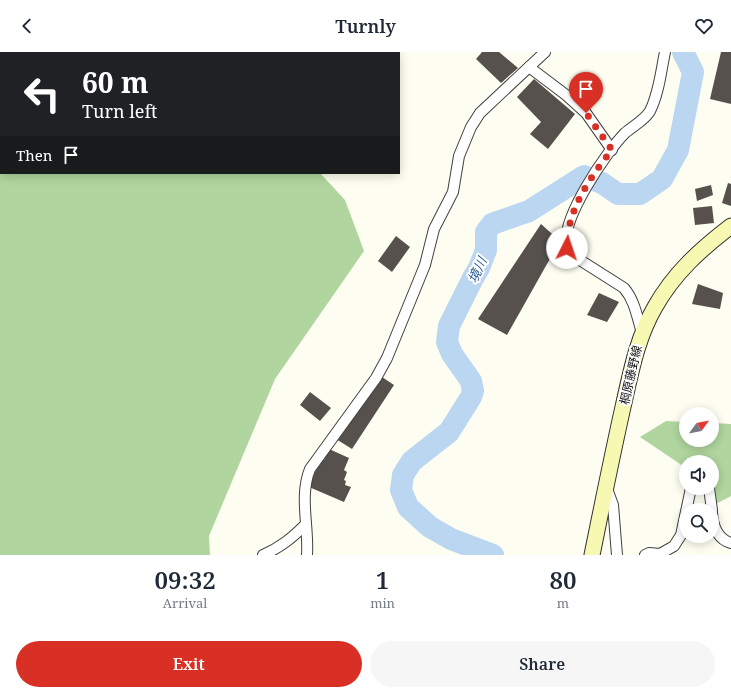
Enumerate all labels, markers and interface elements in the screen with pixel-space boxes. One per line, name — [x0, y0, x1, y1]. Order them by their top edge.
text: Turnly — [335, 14, 396, 38]
icon: back — [16, 15, 38, 37]
icon: heart — [693, 15, 715, 37]
text: 60 m — [82, 63, 149, 101]
icon: left — [16, 68, 68, 120]
pin — [569, 72, 603, 113]
icon: arrive — [575, 78, 597, 100]
text: Turn left — [82, 99, 157, 123]
icon: arrive — [60, 144, 82, 166]
text: Then — [16, 145, 52, 165]
position arrow — [546, 227, 588, 269]
water label: 境川 — [463, 253, 491, 286]
street label: 棡原藤野線 — [615, 344, 646, 406]
north arrow — [679, 407, 719, 447]
map controls — [679, 407, 719, 543]
button: sound — [679, 455, 719, 495]
button: search — [679, 503, 719, 543]
text: 09:32 — [154, 563, 216, 596]
text: 1 — [376, 563, 389, 596]
text: 80 — [549, 563, 577, 596]
text: Arrival — [163, 594, 207, 612]
text: min — [370, 594, 395, 612]
text: m — [557, 594, 569, 612]
button: Exit — [16, 641, 362, 687]
button: Share — [370, 641, 715, 687]

